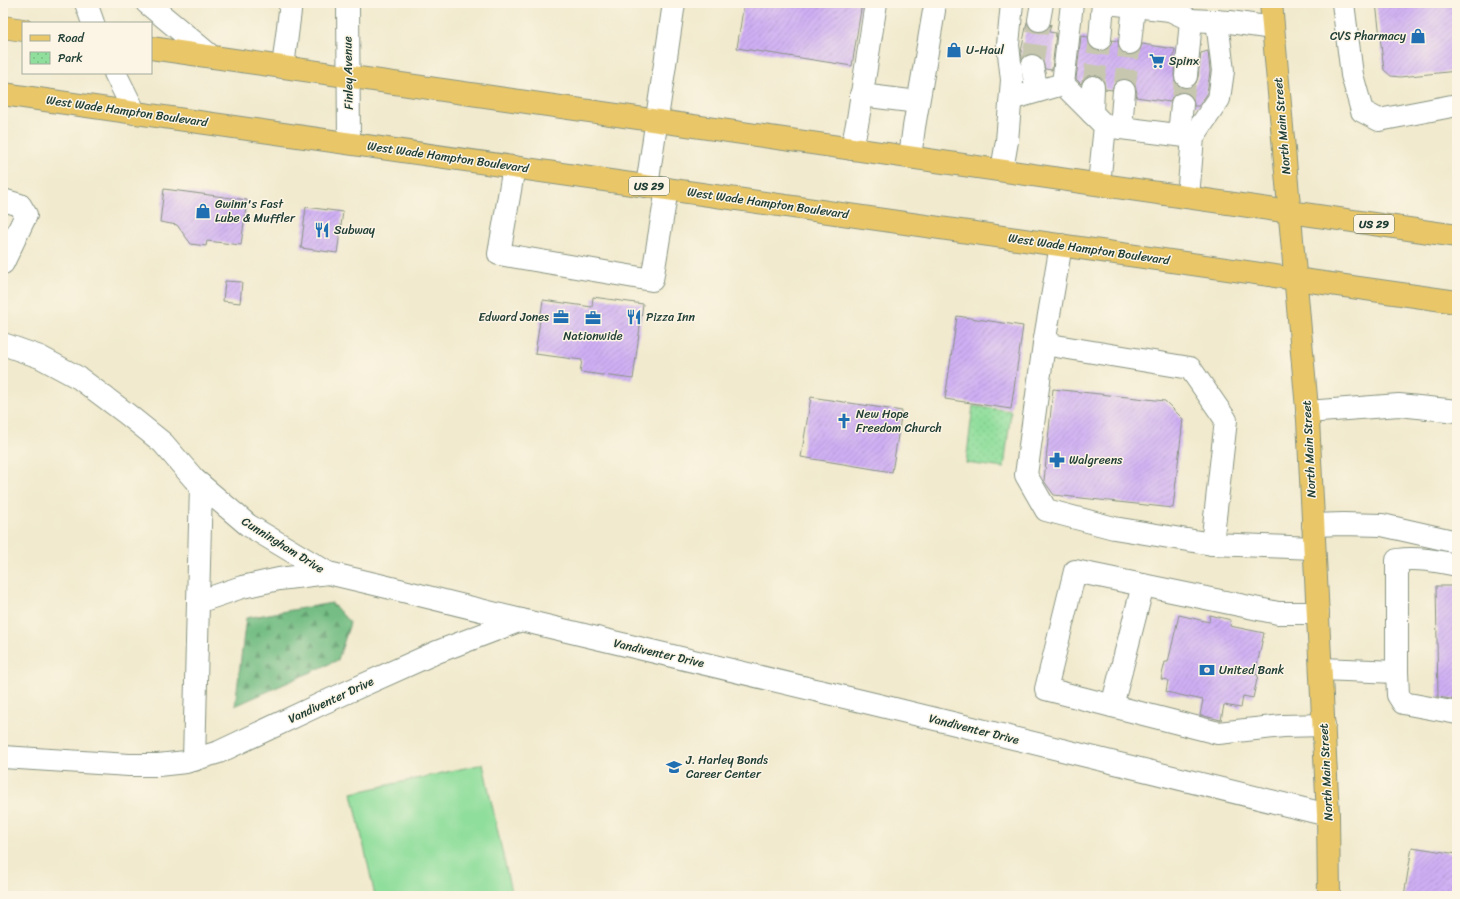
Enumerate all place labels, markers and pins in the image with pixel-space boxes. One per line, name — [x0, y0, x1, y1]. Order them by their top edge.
place label: CVS Pharmacy — [1330, 25, 1407, 47]
shop icon: CVS Pharmacy — [1409, 27, 1427, 45]
place label: U-Haul — [966, 39, 1004, 61]
shop icon: U-Haul — [945, 41, 963, 59]
place label: Spinx — [1169, 50, 1200, 72]
supermarket icon: Spinx — [1148, 52, 1166, 70]
place label: Gwinn's Fast Lube & Muffler — [215, 193, 296, 229]
shop icon: Gwinn's Fast Lube & Muffler — [194, 202, 212, 220]
place label: Subway — [334, 219, 376, 241]
restaurant icon: Subway — [313, 221, 331, 239]
place label: Edward Jones — [478, 306, 549, 328]
place label: Pizza Inn — [646, 306, 695, 328]
office icon: Edward Jones — [552, 308, 570, 326]
restaurant icon: Pizza Inn — [625, 308, 643, 326]
office icon: Nationwide — [584, 309, 602, 327]
place label: Nationwide — [563, 325, 623, 347]
place label: New Hope Freedom Church — [856, 403, 942, 439]
church icon: New Hope Freedom Church — [835, 412, 853, 430]
place label: Walgreens — [1069, 449, 1123, 471]
pharmacy icon: Walgreens — [1048, 451, 1066, 469]
place label: United Bank — [1219, 659, 1285, 681]
bank icon: United Bank — [1198, 661, 1216, 679]
place label: J. Harley Bonds Career Center — [685, 749, 768, 785]
school or university icon: J. Harley Bonds Career Center — [665, 758, 683, 776]

